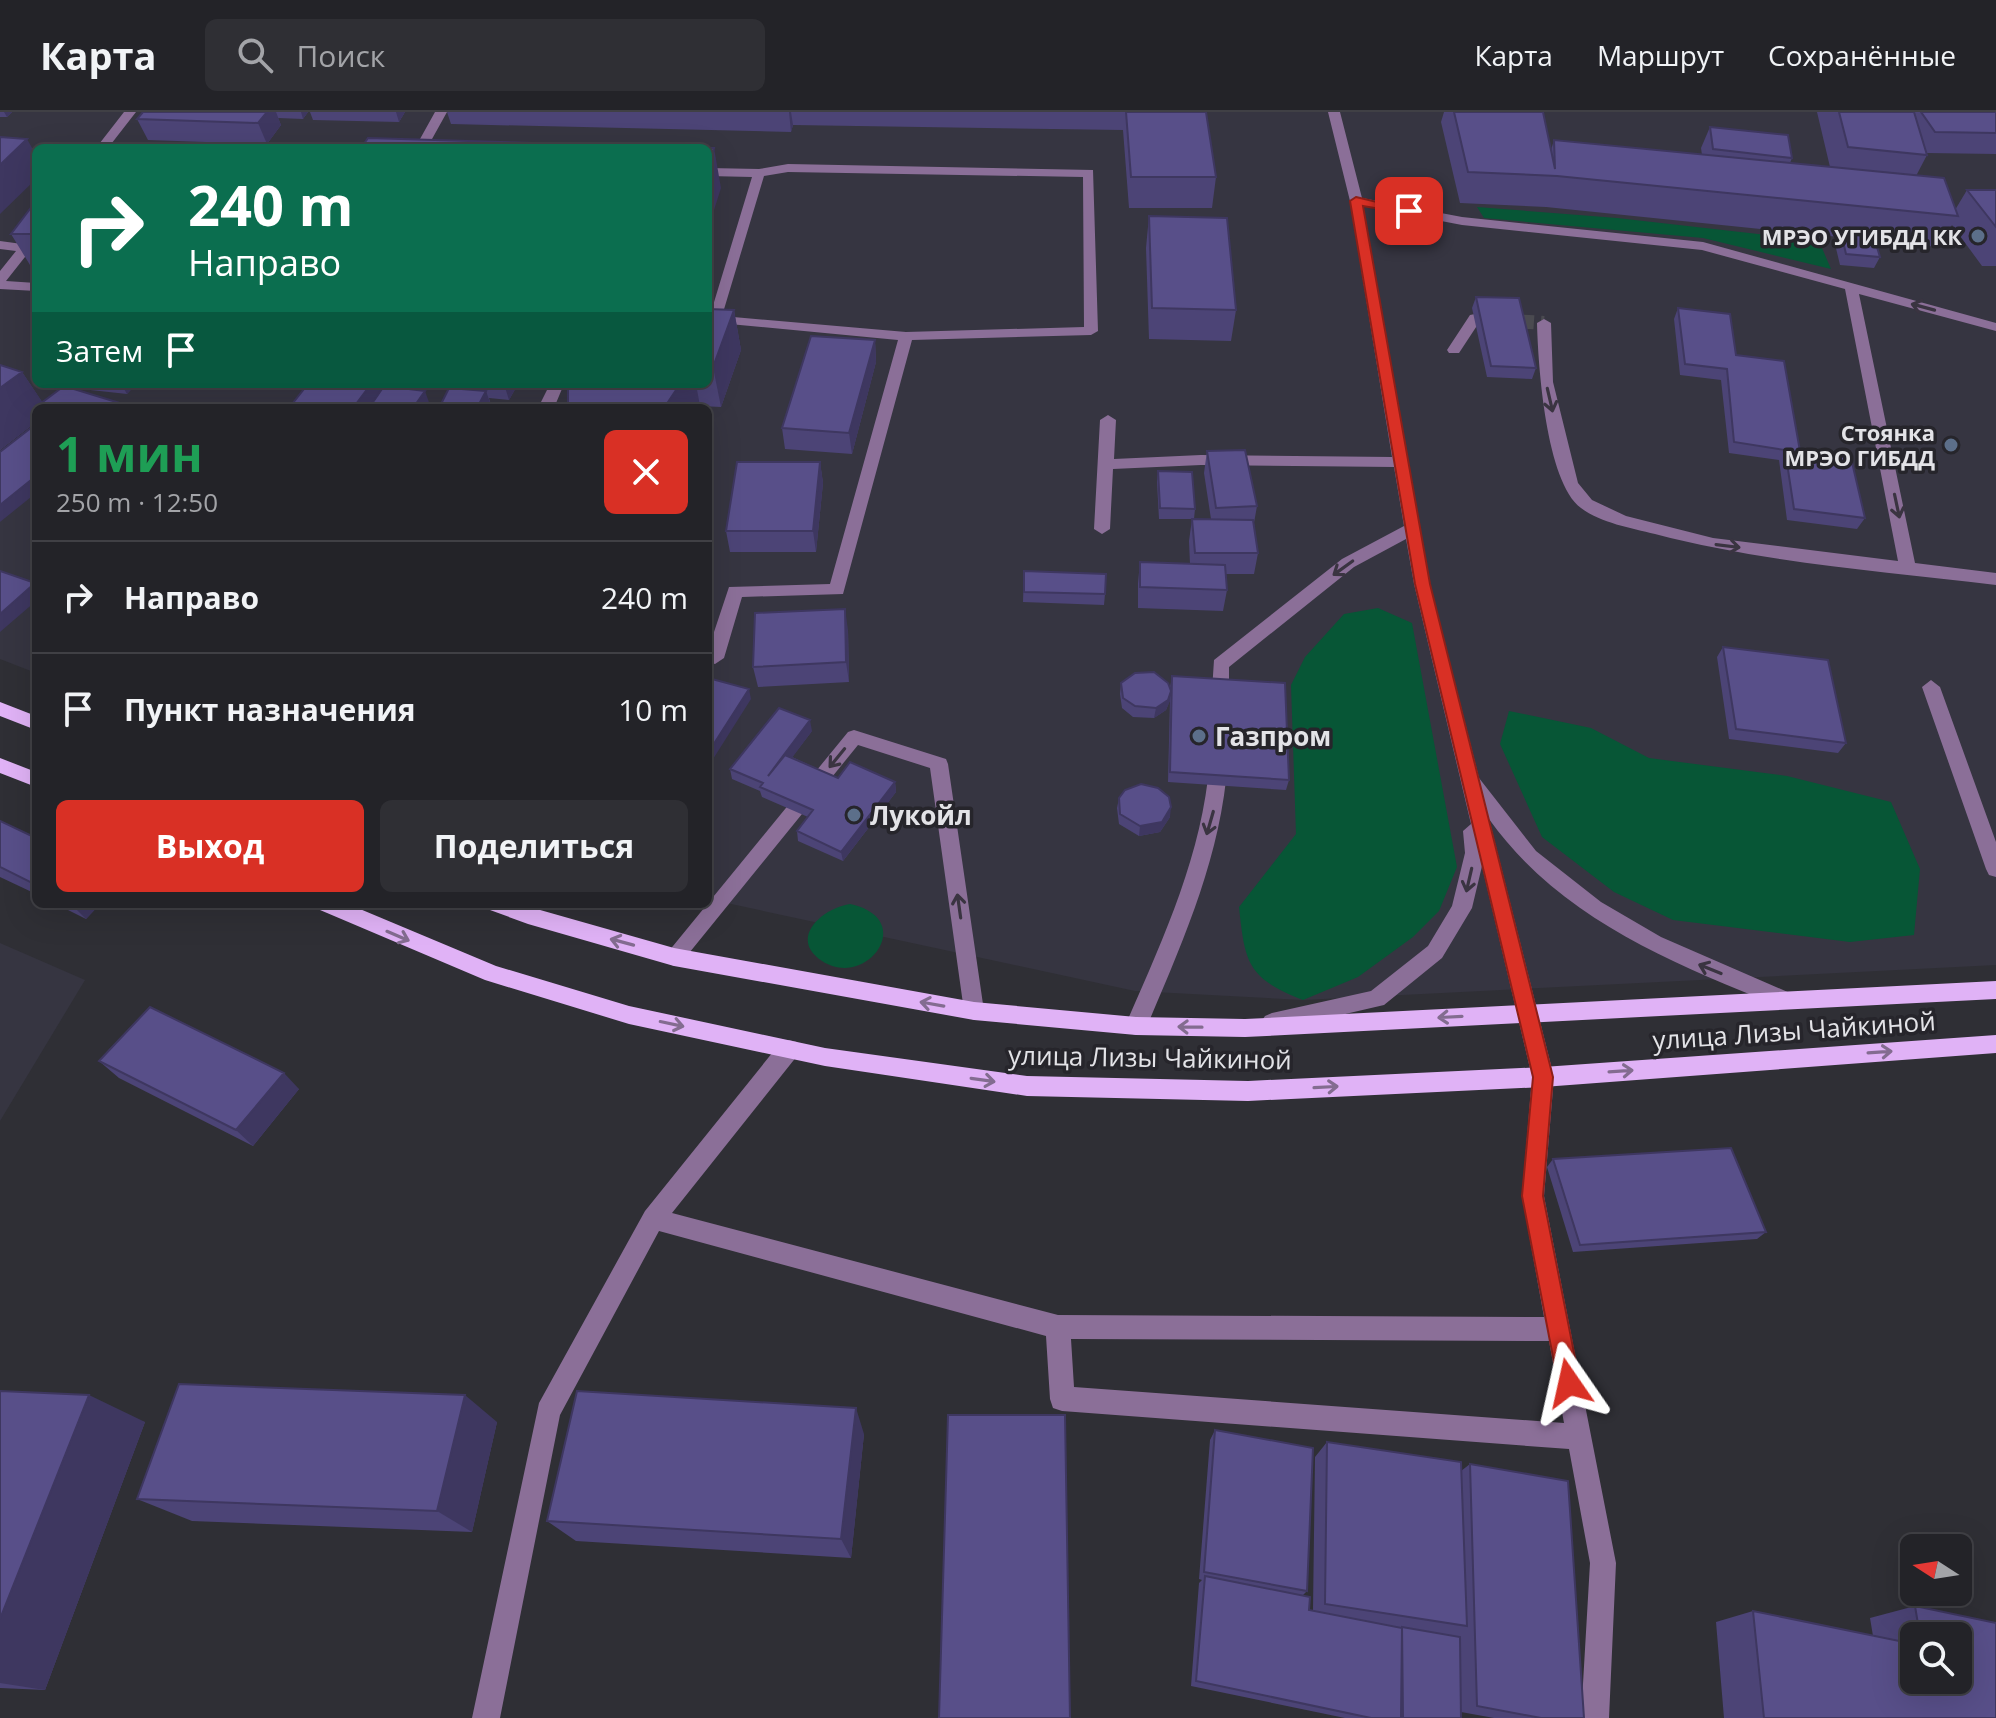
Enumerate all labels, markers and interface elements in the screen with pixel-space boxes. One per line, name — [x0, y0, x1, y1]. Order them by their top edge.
search box — [205, 19, 765, 91]
text: Карта — [40, 29, 157, 81]
icon: search — [233, 33, 277, 77]
text: Поиск — [297, 35, 385, 76]
text: Карта — [1474, 36, 1553, 74]
text: Маршрут — [1597, 36, 1724, 74]
text: Сохранённые — [1768, 36, 1956, 74]
text: 240 m — [188, 166, 354, 242]
icon: right — [56, 176, 160, 280]
pin — [1375, 177, 1443, 245]
icon: arrive — [1387, 189, 1431, 233]
place label: МРЭО УГИБДД КК — [1762, 221, 1962, 251]
marker: МРЭО УГИБДД КК — [1969, 227, 1987, 245]
text: Направо — [188, 238, 341, 287]
one-way arrow — [1911, 299, 1937, 314]
icon: arrive — [159, 328, 203, 372]
text: Затем — [56, 330, 143, 371]
one-way arrow — [1543, 387, 1558, 413]
place label: Стоянка МРЭО ГИБДД — [1785, 417, 1935, 472]
text: 1 мин — [56, 421, 203, 486]
button: close — [604, 430, 688, 514]
marker: Стоянка МРЭО ГИБДД — [1942, 436, 1960, 454]
text: 250 m · 12:50 — [56, 484, 218, 520]
one-way arrow — [1890, 492, 1905, 518]
one-way arrow — [1714, 538, 1741, 553]
one-way arrow — [1333, 559, 1354, 576]
icon: right — [56, 575, 100, 619]
text: Направо — [124, 577, 259, 618]
text: 240 m — [601, 577, 688, 618]
icon: arrive — [56, 687, 100, 731]
text: Пункт назначения — [124, 689, 416, 730]
text: 10 m — [618, 689, 688, 730]
place label: Газпром — [1215, 718, 1331, 754]
marker: Газпром — [1190, 727, 1208, 745]
one-way arrow — [829, 747, 846, 768]
place label: Лукойл — [870, 797, 972, 833]
button: Выход — [56, 800, 364, 892]
button: Поделиться — [380, 800, 688, 892]
marker: Лукойл — [845, 806, 863, 824]
one-way arrow — [1202, 810, 1217, 836]
one-way arrow — [1461, 867, 1476, 893]
one-way arrow — [951, 894, 966, 920]
one-way arrow — [385, 929, 410, 944]
one-way arrow — [609, 934, 635, 949]
one-way arrow — [1698, 961, 1723, 975]
one-way arrow — [919, 995, 945, 1010]
street label: улица Лизы Чайкиной — [1651, 1002, 1937, 1058]
one-way arrow — [1437, 1010, 1464, 1025]
one-way arrow — [659, 1017, 684, 1032]
one-way arrow — [1177, 1019, 1204, 1035]
street label: улица Лизы Чайкиной — [1008, 1037, 1292, 1077]
one-way arrow — [1866, 1044, 1893, 1059]
one-way arrow — [1607, 1063, 1634, 1078]
one-way arrow — [970, 1073, 995, 1088]
one-way arrow — [1312, 1079, 1339, 1094]
position arrow — [1527, 1341, 1611, 1425]
north arrow — [1900, 1534, 1972, 1606]
map controls — [1900, 1534, 1972, 1694]
button: search — [1900, 1622, 1972, 1694]

